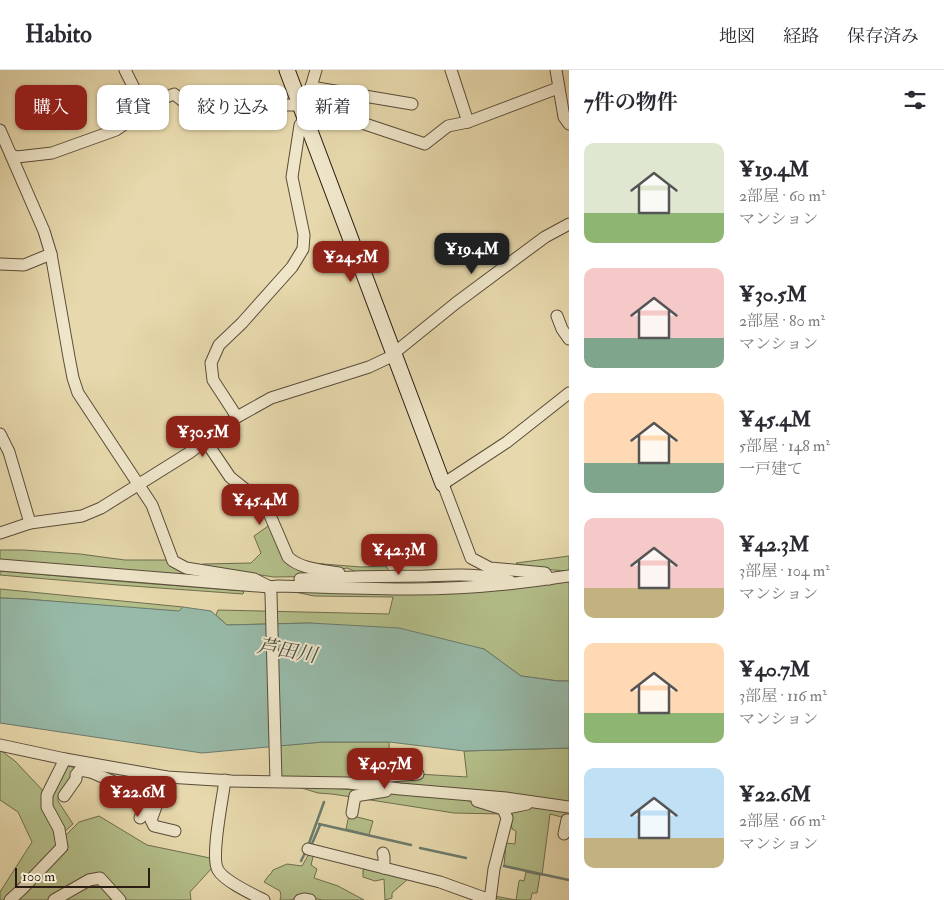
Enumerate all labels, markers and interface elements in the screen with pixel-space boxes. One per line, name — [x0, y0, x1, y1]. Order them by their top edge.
text: Habito — [25, 19, 92, 50]
text: 地図 — [719, 25, 755, 48]
text: 経路 — [783, 25, 819, 48]
text: 保存済み — [847, 25, 919, 48]
chip: 購入 — [15, 85, 87, 130]
chip: 賃貸 — [97, 85, 169, 130]
chip: 絞り込み — [179, 85, 287, 130]
chip: 新着 — [297, 85, 369, 130]
icon: filters — [901, 86, 929, 114]
text: 7件の物件 — [584, 89, 678, 116]
text: ¥19.4M — [739, 156, 809, 183]
icon: home — [624, 163, 684, 223]
text: 2部屋 · 60 m² — [739, 186, 826, 206]
text: マンション — [739, 209, 818, 229]
pin: ¥19.4M — [431, 232, 513, 275]
text: ¥19.4M — [445, 239, 499, 259]
pin: ¥24.5M — [310, 240, 392, 283]
text: ¥24.5M — [324, 247, 378, 267]
text: ¥30.5M — [739, 281, 807, 308]
icon: home — [624, 288, 684, 348]
text: 2部屋 · 80 m² — [739, 311, 825, 331]
text: マンション — [739, 334, 818, 354]
text: ¥45.4M — [739, 406, 811, 433]
icon: home — [624, 413, 684, 473]
pin: ¥30.5M — [162, 416, 244, 458]
text: ¥30.5M — [177, 422, 229, 442]
text: 5部屋 · 148 m² — [739, 436, 830, 456]
text: 一戸建て — [739, 459, 803, 479]
pin: ¥45.4M — [219, 484, 301, 526]
text: ¥45.4M — [233, 490, 287, 510]
text: ¥42.3M — [739, 531, 809, 558]
pin: ¥42.3M — [358, 534, 440, 576]
icon: home — [624, 538, 684, 598]
text: ¥42.3M — [372, 540, 426, 560]
text: 3部屋 · 104 m² — [739, 561, 830, 581]
text: マンション — [739, 584, 818, 604]
water label: 芦田川 — [255, 633, 321, 668]
text: ¥40.7M — [739, 656, 810, 683]
icon: home — [624, 663, 684, 723]
text: 3部屋 · 116 m² — [739, 686, 827, 706]
text: マンション — [739, 709, 818, 729]
pin: ¥40.7M — [344, 748, 426, 790]
text: ¥40.7M — [358, 754, 412, 774]
pin: ¥22.6M — [97, 776, 179, 818]
text: ¥22.6M — [739, 781, 811, 808]
text: ¥22.6M — [111, 782, 165, 802]
icon: home — [624, 788, 684, 848]
text: 2部屋 · 66 m² — [739, 811, 825, 831]
text: マンション — [739, 834, 818, 854]
scale bar — [15, 865, 150, 888]
text: 100 m — [22, 868, 55, 885]

